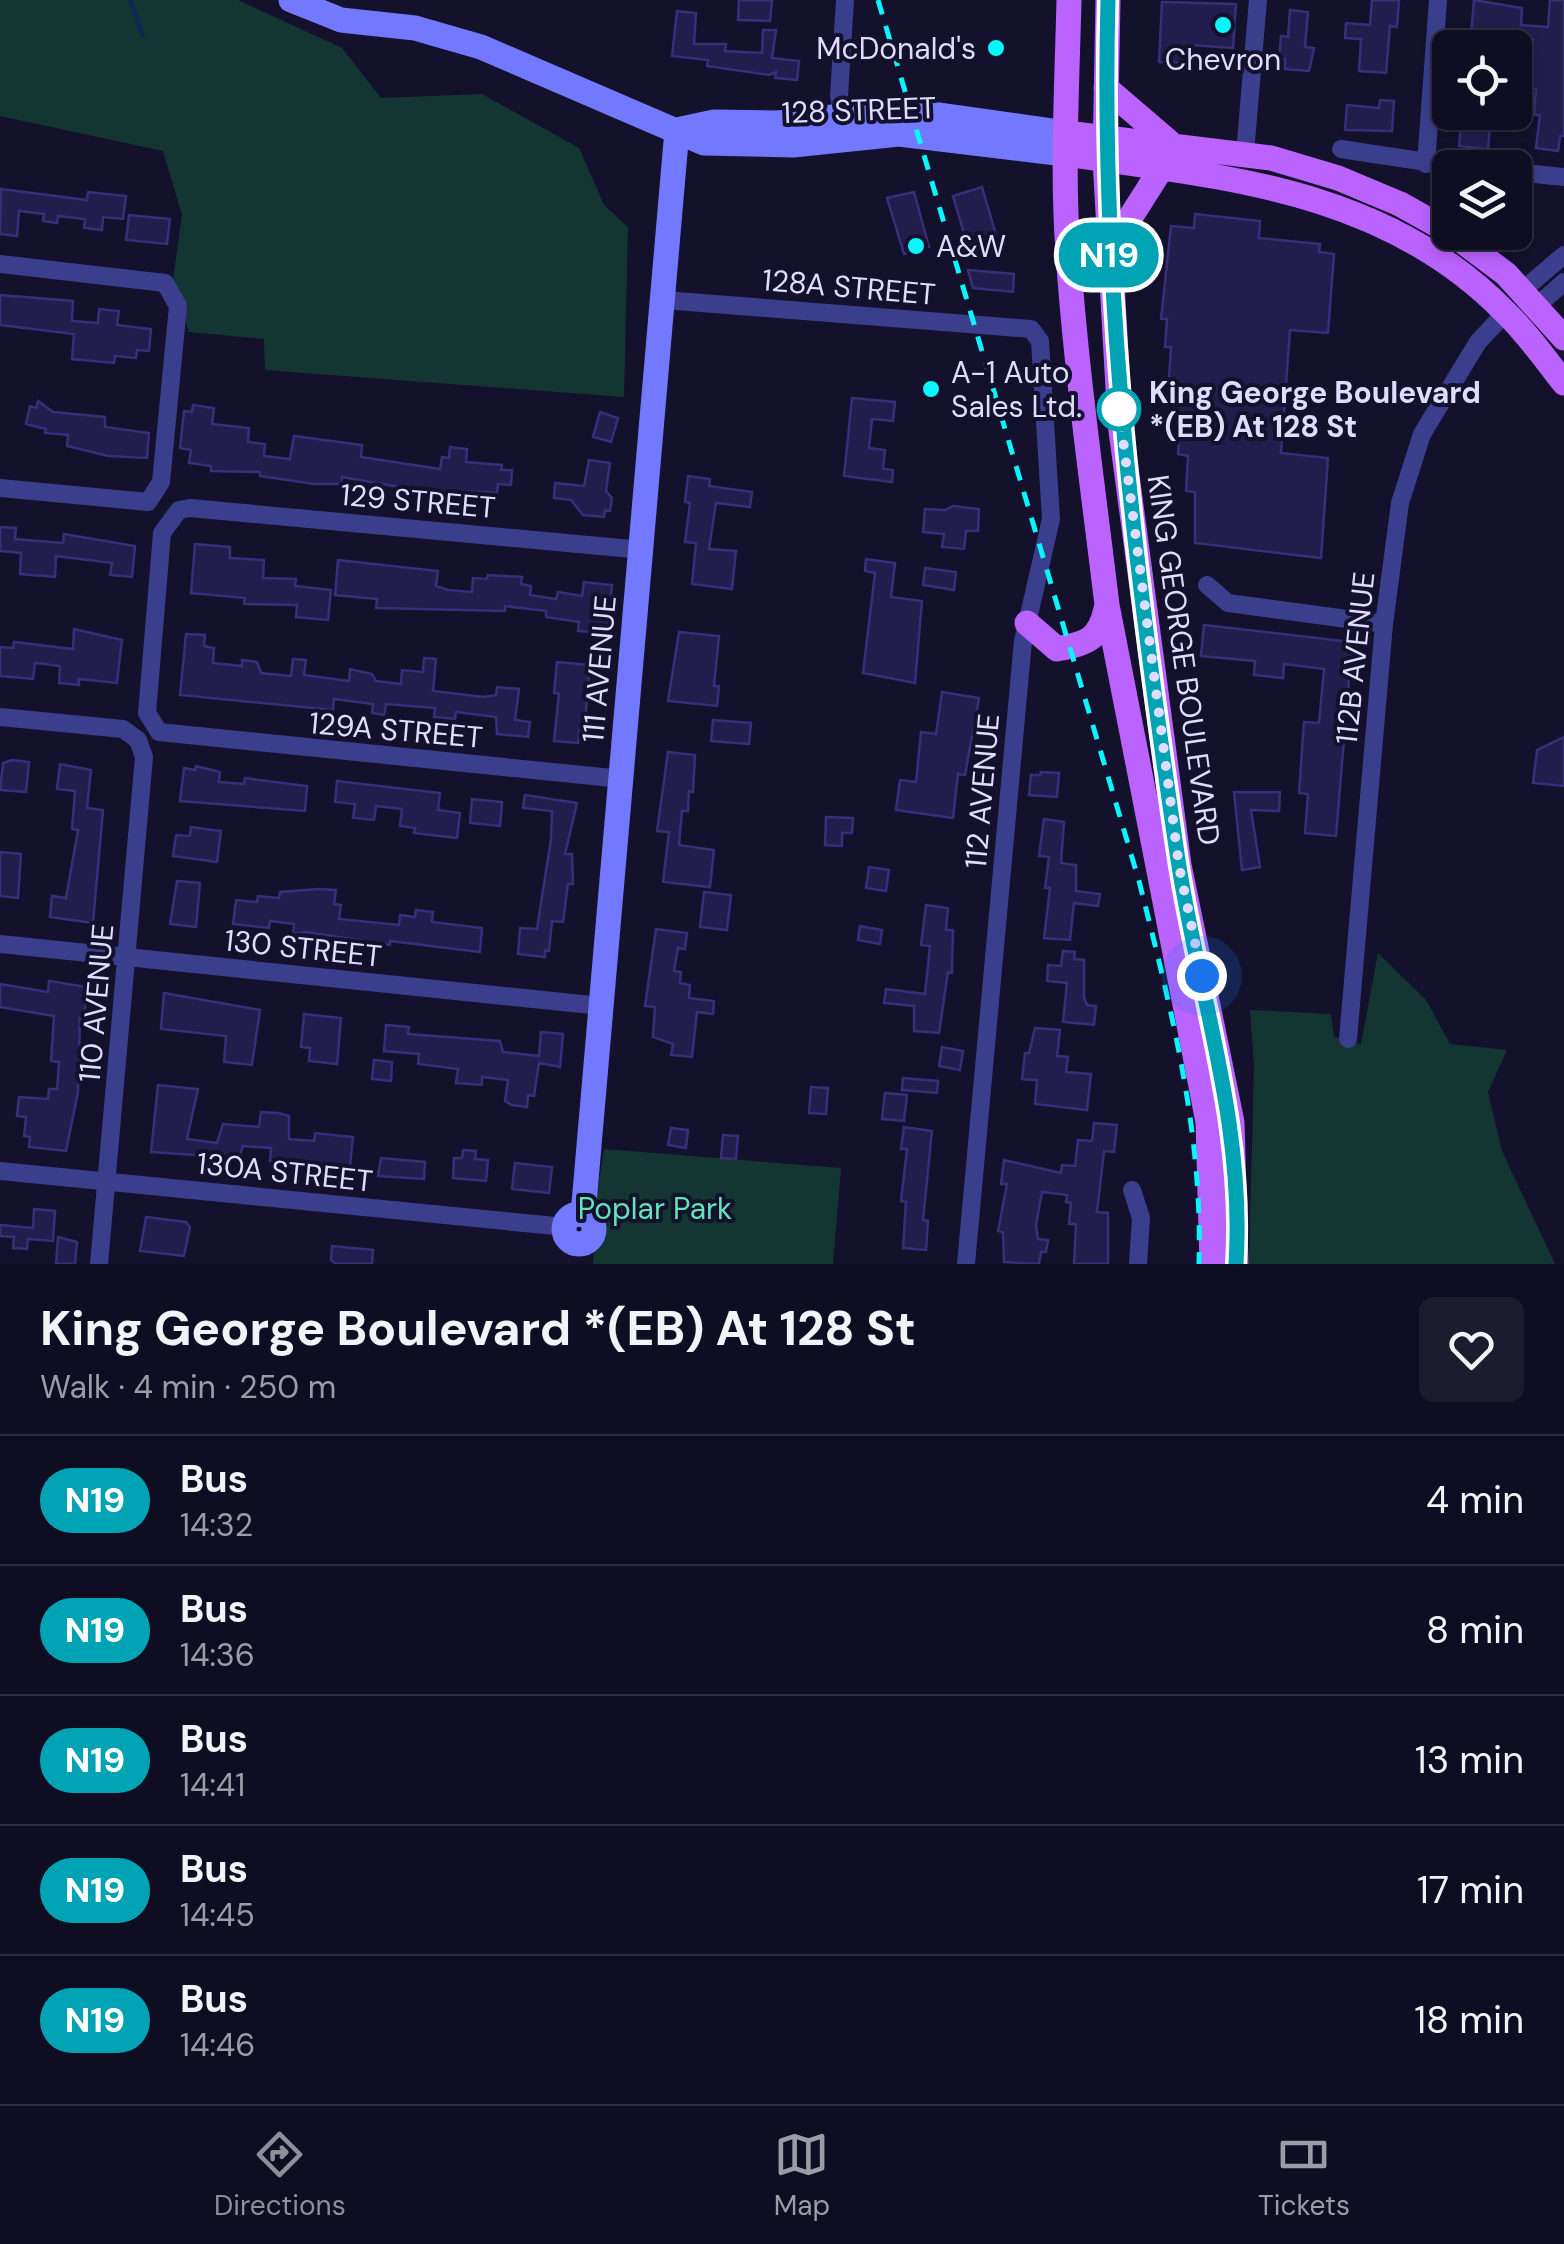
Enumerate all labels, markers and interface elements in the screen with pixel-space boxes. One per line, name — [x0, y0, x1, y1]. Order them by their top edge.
marker: Chevron — [1212, 14, 1234, 36]
place label: McDonald's — [816, 29, 976, 68]
map controls — [1432, 30, 1532, 250]
button: locate — [1432, 30, 1532, 130]
marker: McDonald's — [985, 37, 1007, 59]
place label: Chevron — [1165, 40, 1281, 79]
street label: 128 STREET — [781, 88, 937, 132]
button: layers — [1432, 150, 1532, 250]
line badge: N19 — [1052, 222, 1166, 288]
place label: A&W — [936, 227, 1006, 266]
text: N19 — [1079, 232, 1139, 278]
marker: A&W — [905, 235, 927, 257]
street label: 128A STREET — [761, 260, 937, 314]
place label: A-1 Auto Sales Ltd. — [951, 353, 1082, 426]
place label: King George Boulevard *(EB) At 128 St — [1149, 373, 1481, 446]
marker: A-1 Auto Sales Ltd. — [920, 378, 942, 400]
marker: King George Boulevard *(EB) At 128 St — [1098, 388, 1140, 430]
street label: KING GEORGE BOULEVARD — [1139, 472, 1229, 848]
street label: 129 STREET — [339, 475, 497, 527]
street label: 112B AVENUE — [1327, 570, 1383, 746]
street label: 111 AVENUE — [573, 594, 625, 744]
street label: 129A STREET — [308, 703, 484, 757]
street label: 112 AVENUE — [956, 712, 1008, 870]
street label: 130 STREET — [222, 920, 384, 976]
street label: 110 AVENUE — [70, 922, 122, 1084]
your location — [1177, 951, 1227, 1001]
street label: 130A STREET — [195, 1143, 375, 1201]
park label: Poplar Park — [578, 1189, 732, 1228]
text: King George Boulevard *(EB) At 128 St — [40, 1297, 916, 1360]
button: heart — [1419, 1297, 1524, 1402]
text: Walk · 4 min · 250 m — [40, 1366, 336, 1408]
text: Bus — [180, 1454, 248, 1504]
text: 4 min — [1426, 1475, 1524, 1525]
text: N19 — [65, 1477, 125, 1523]
text: 14:32 — [180, 1504, 253, 1546]
text: Bus — [180, 1584, 248, 1634]
text: 8 min — [1426, 1605, 1524, 1655]
text: N19 — [65, 1607, 125, 1653]
text: 14:36 — [180, 1634, 255, 1676]
text: Bus — [180, 1714, 248, 1764]
text: 13 min — [1415, 1735, 1524, 1785]
text: N19 — [65, 1737, 125, 1783]
text: 14:41 — [180, 1764, 245, 1806]
text: Bus — [180, 1844, 248, 1894]
text: 17 min — [1417, 1865, 1524, 1915]
text: N19 — [65, 1867, 125, 1913]
text: 14:45 — [180, 1894, 255, 1936]
text: Bus — [180, 1974, 248, 2024]
text: 18 min — [1414, 1995, 1524, 2045]
text: N19 — [65, 1997, 125, 2043]
text: 14:46 — [180, 2024, 255, 2066]
tab: Directions — [214, 2127, 346, 2224]
tab: Map — [774, 2127, 830, 2224]
tab: Tickets — [1258, 2127, 1350, 2224]

